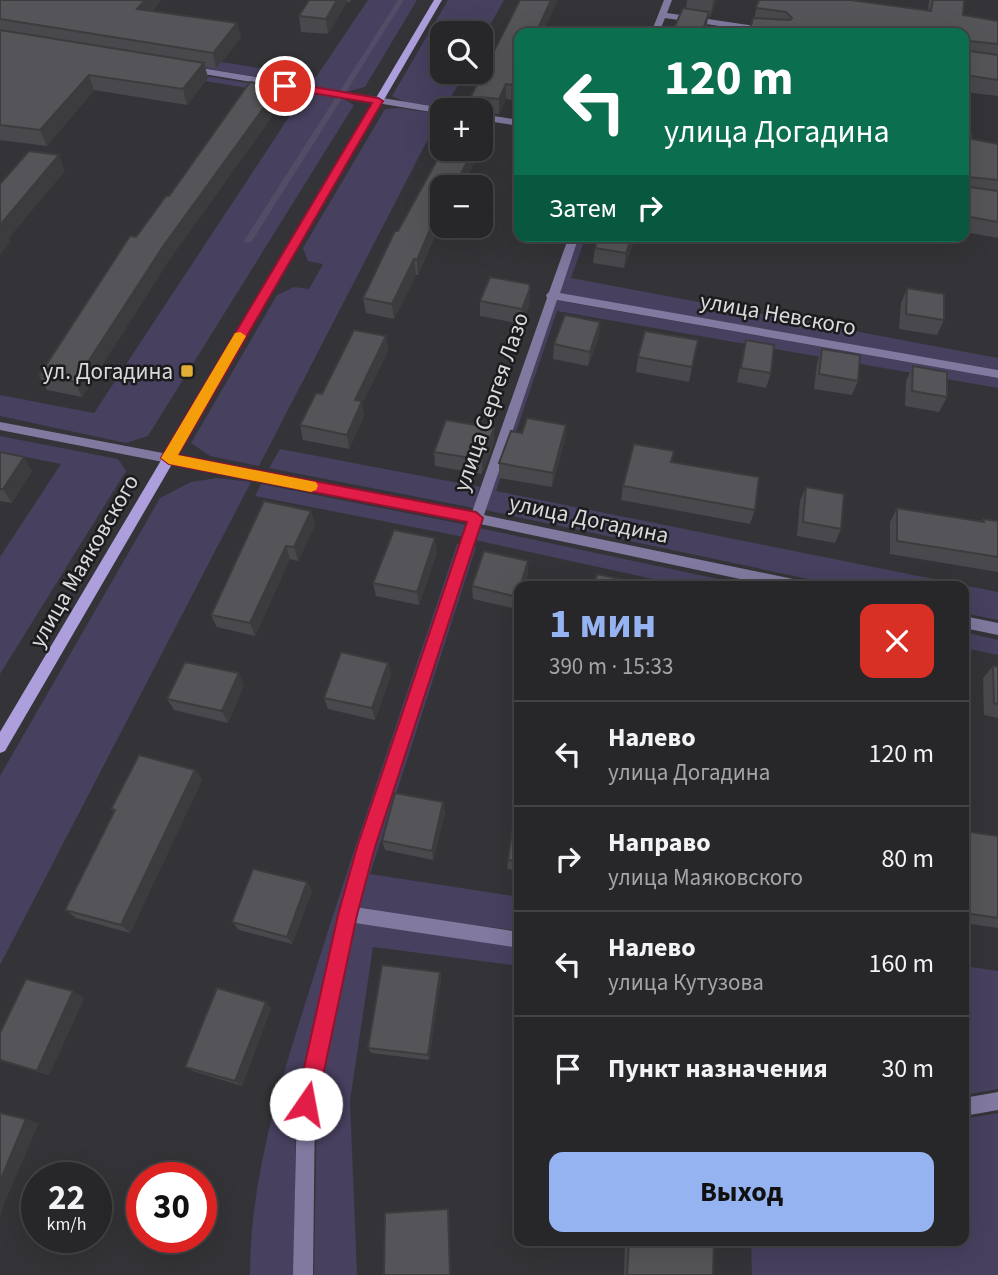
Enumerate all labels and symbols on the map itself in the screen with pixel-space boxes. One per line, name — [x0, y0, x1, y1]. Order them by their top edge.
pin — [255, 56, 315, 116]
street label: улица Невского — [697, 284, 859, 344]
street label: улица Сергея Лазо — [445, 308, 537, 496]
place label: ул. Догадина — [43, 355, 173, 388]
marker: ул. Догадина — [179, 363, 195, 379]
street label: улица Маяковского — [21, 468, 147, 654]
street label: улица Догадина — [506, 486, 672, 552]
position arrow — [269, 1067, 343, 1141]
speed limit sign: 30 — [126, 1162, 217, 1253]

